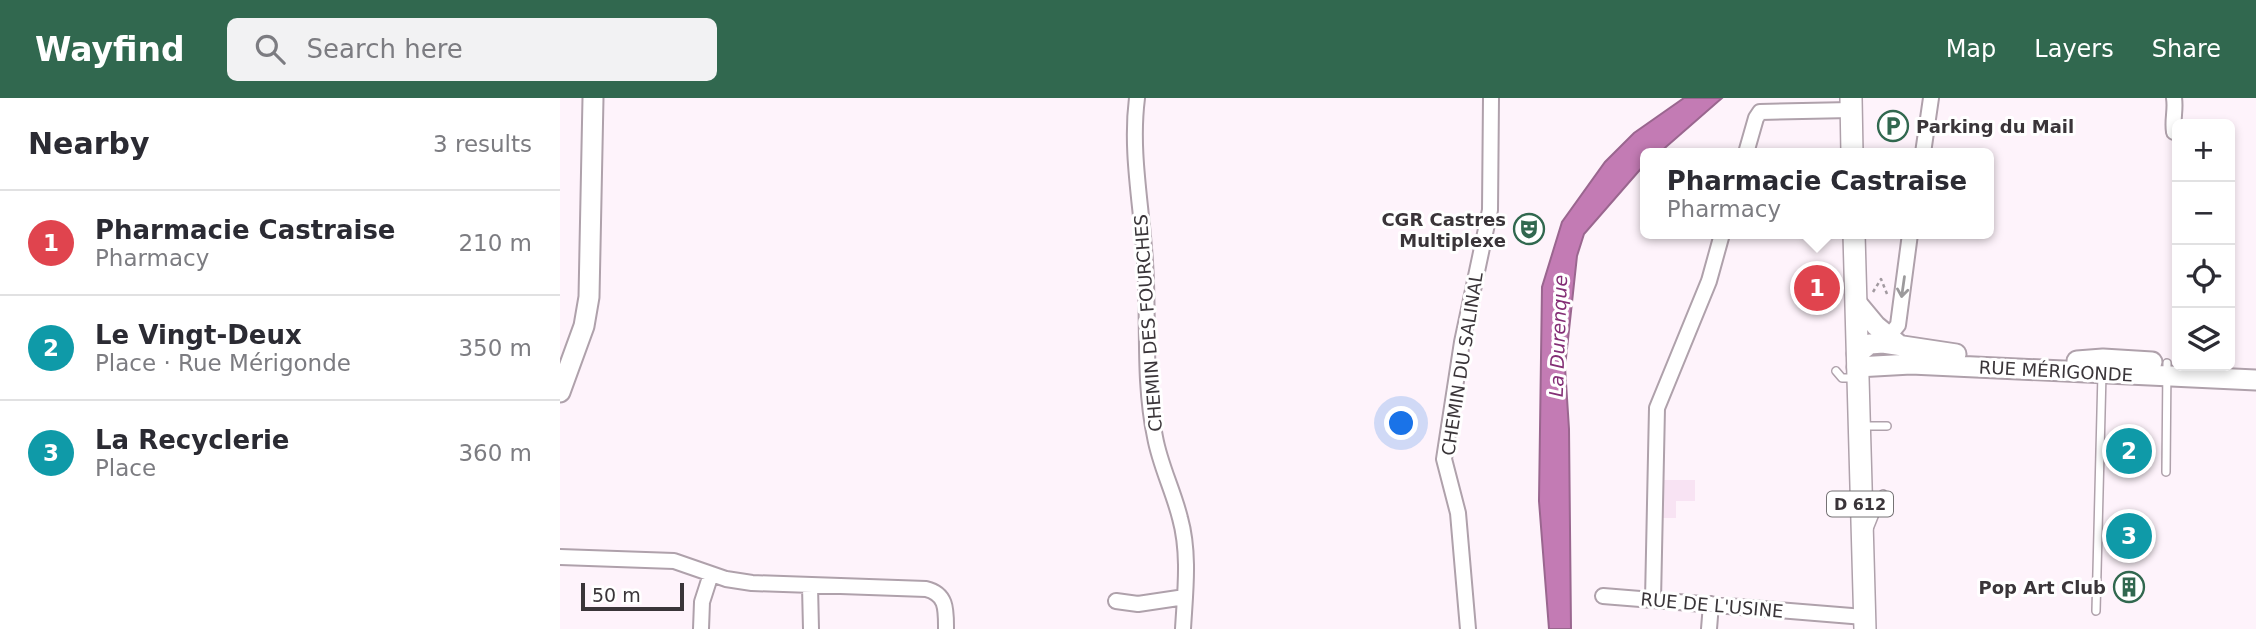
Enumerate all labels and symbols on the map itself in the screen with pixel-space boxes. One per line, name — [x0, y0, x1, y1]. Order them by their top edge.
parking icon: Parking du Mail — [1876, 109, 1910, 143]
place label: Parking du Mail — [1916, 116, 2074, 137]
place label: CGR Castres Multiplexe — [1381, 209, 1506, 251]
theatre icon: CGR Castres Multiplexe — [1512, 212, 1546, 246]
street label: CHEMIN DES FOURCHES — [1130, 213, 1166, 433]
pin: 1 — [1794, 262, 1840, 314]
street label: CHEMIN DU SALINAL — [1437, 271, 1487, 457]
water label: La Durenque — [1545, 275, 1571, 397]
one-way arrow — [1897, 275, 1910, 298]
street label: RUE MÉRIGONDE — [1978, 356, 2134, 386]
your location — [1384, 406, 1418, 440]
pin: 2 — [2106, 425, 2152, 477]
road number: D 612 — [1827, 492, 1893, 516]
pin: 3 — [2106, 510, 2152, 562]
building icon: Pop Art Club — [2112, 570, 2146, 604]
place label: Pop Art Club — [1979, 577, 2106, 598]
scale bar — [581, 580, 684, 612]
street label: RUE DE L'USINE — [1640, 588, 1784, 622]

